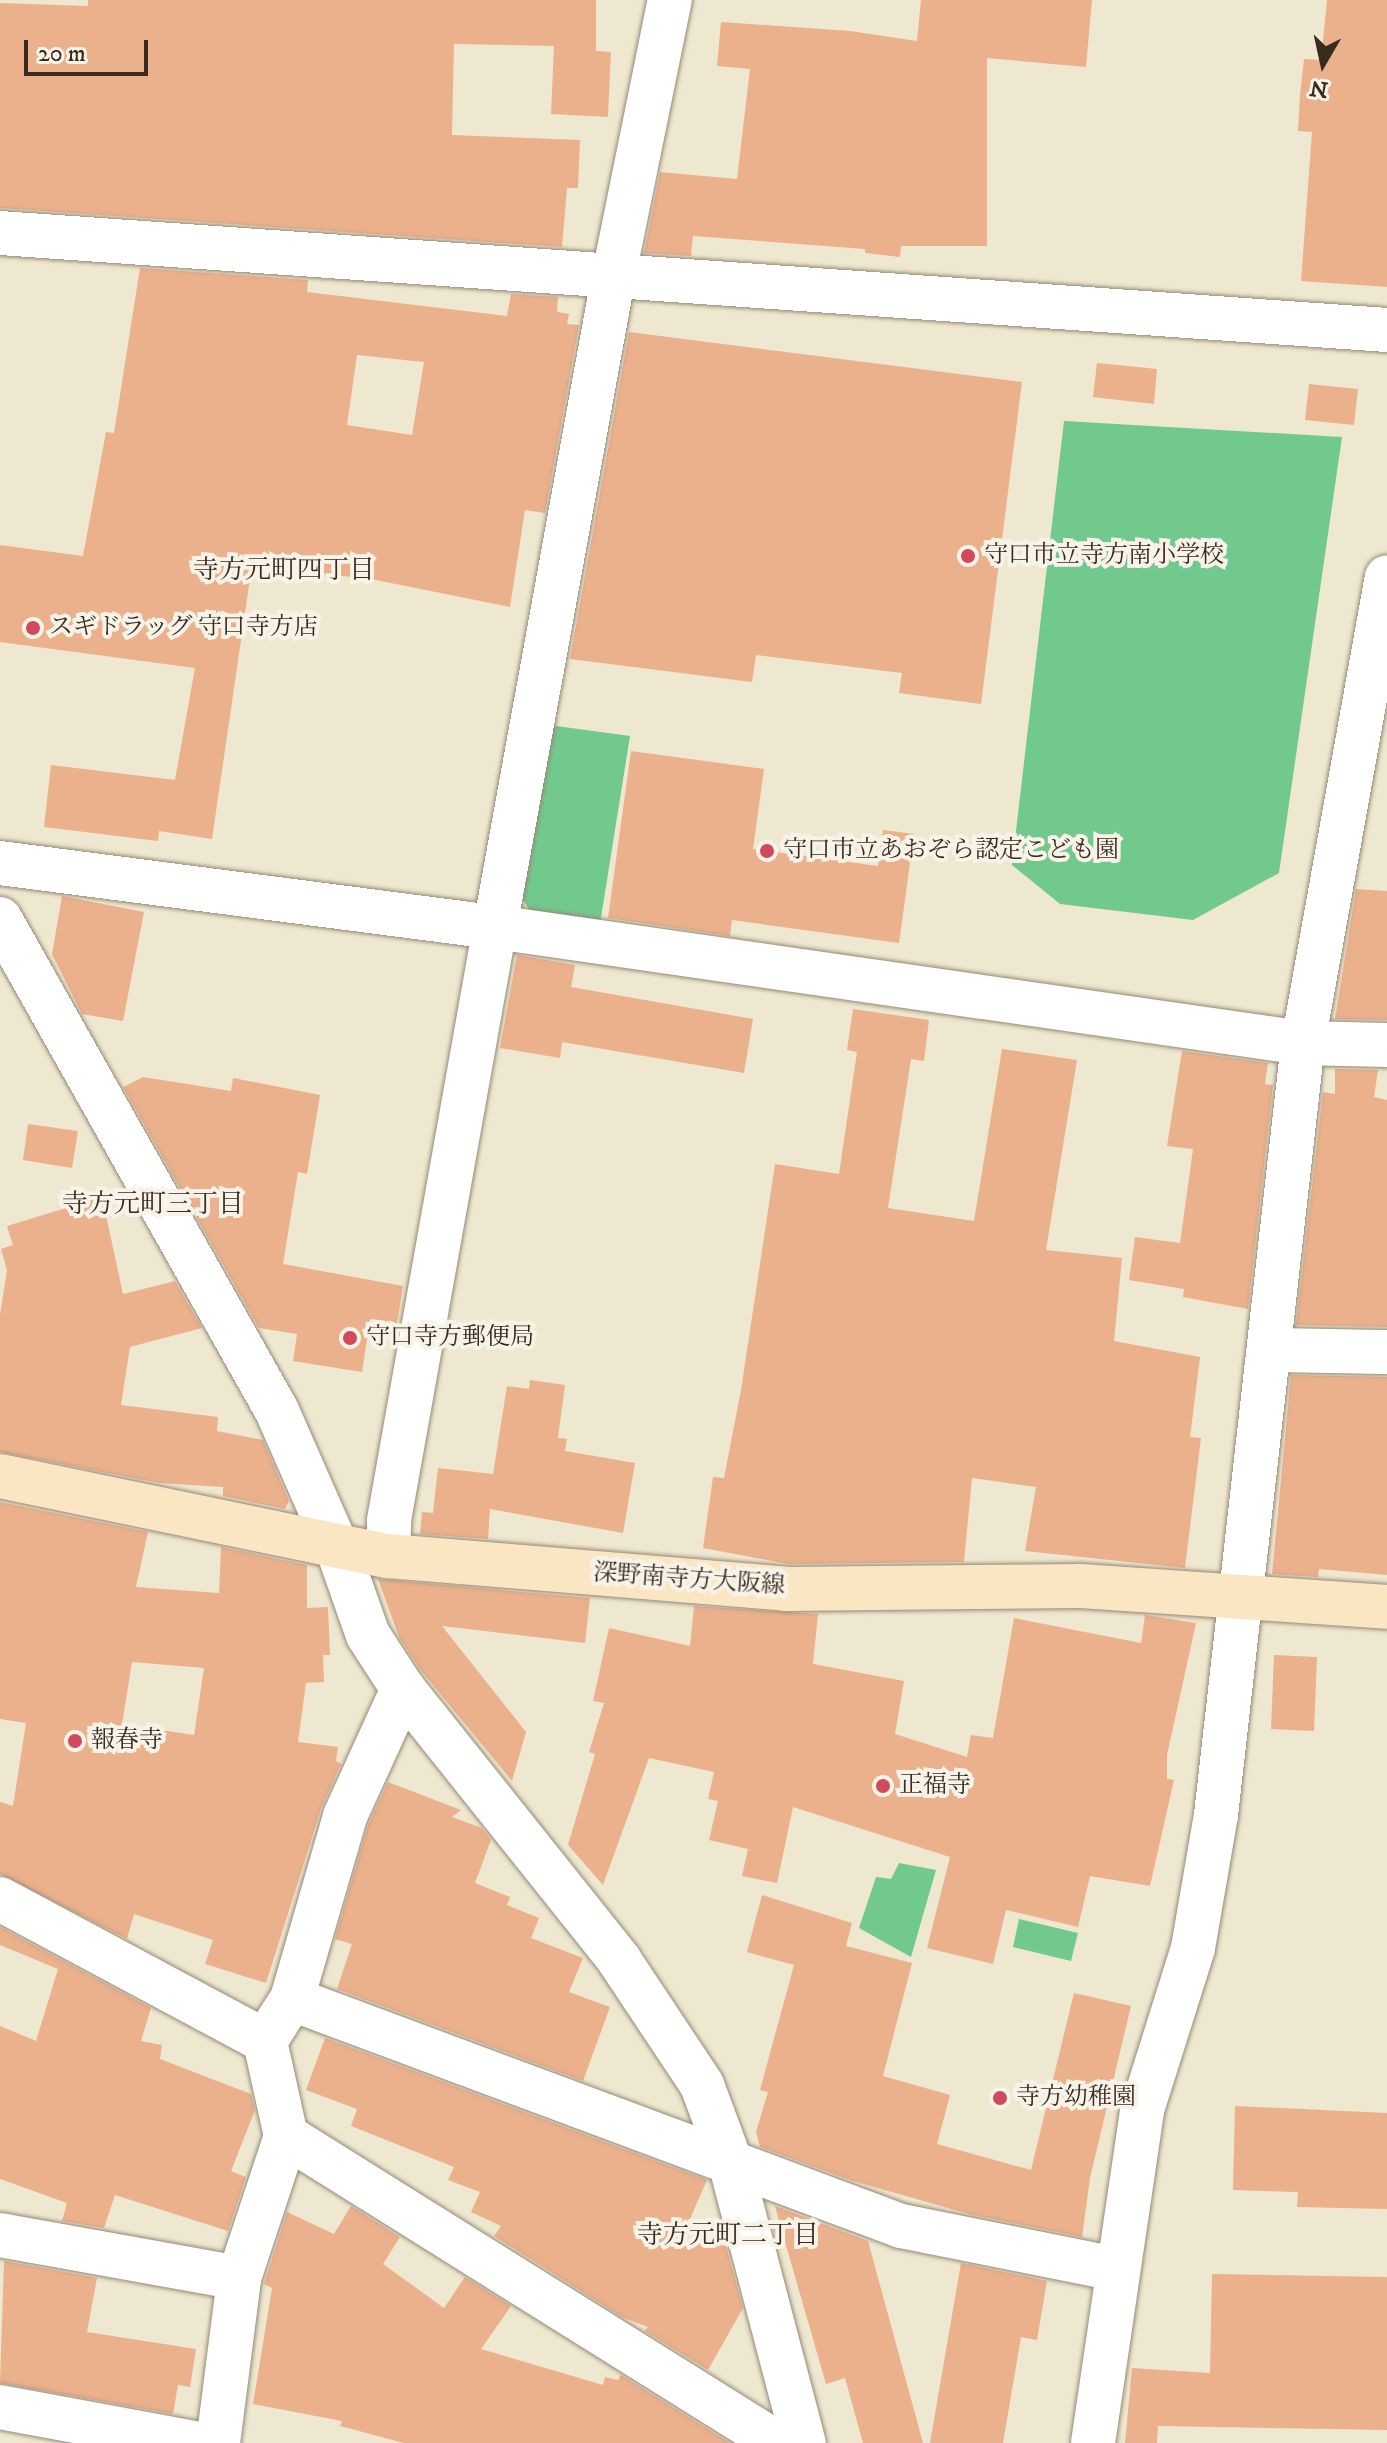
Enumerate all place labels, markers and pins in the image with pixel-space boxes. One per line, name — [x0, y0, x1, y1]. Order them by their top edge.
place label: 守口市立寺方南小学校 — [984, 542, 1224, 570]
marker: 守口市立寺方南小学校 — [959, 547, 977, 565]
place label: スギドラッグ 守口寺方店 — [49, 614, 318, 642]
marker: スギドラッグ 守口寺方店 — [24, 619, 42, 637]
place label: 守口市立あおぞら認定こども園 — [783, 837, 1119, 865]
marker: 守口市立あおぞら認定こども園 — [758, 842, 776, 860]
place label: 守口寺方郵便局 — [366, 1324, 534, 1352]
marker: 守口寺方郵便局 — [341, 1329, 359, 1347]
place label: 報春寺 — [91, 1727, 163, 1755]
marker: 報春寺 — [66, 1732, 84, 1750]
place label: 正福寺 — [899, 1772, 971, 1800]
marker: 正福寺 — [874, 1777, 892, 1795]
place label: 寺方幼稚園 — [1016, 2084, 1136, 2112]
marker: 寺方幼稚園 — [991, 2089, 1009, 2107]

